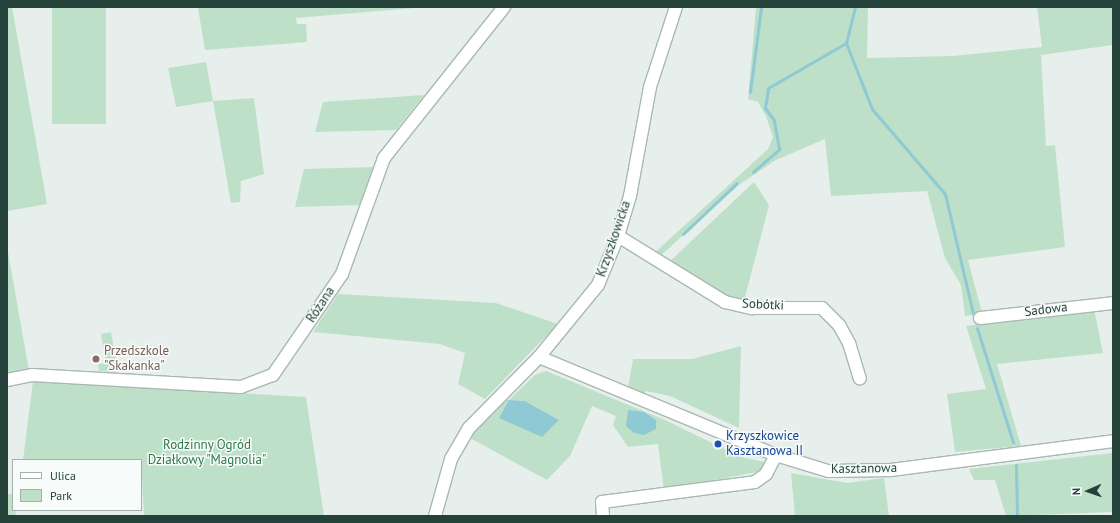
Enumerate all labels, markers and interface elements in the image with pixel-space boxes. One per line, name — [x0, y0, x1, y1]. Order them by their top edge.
street label: Krzyszkowicka — [594, 199, 634, 279]
street label: Różana — [304, 284, 338, 326]
street label: Sobótki — [742, 296, 784, 314]
street label: Sadowa — [1024, 300, 1068, 320]
place label: Przedszkole "Skakanka" — [104, 344, 169, 375]
marker: Przedszkole "Skakanka" — [91, 354, 101, 364]
place label: Krzyszkowice Kasztanowa II — [726, 429, 803, 460]
park label: Rodzinny Ogród Działkowy "Magnolia" — [147, 438, 267, 469]
marker: Krzyszkowice Kasztanowa II — [713, 439, 723, 449]
legend — [12, 459, 142, 511]
street label: Kasztanowa — [831, 461, 897, 477]
text: Ulica — [50, 468, 76, 483]
north arrow — [1068, 471, 1108, 511]
text: Park — [50, 488, 72, 503]
text: N — [1069, 488, 1083, 495]

